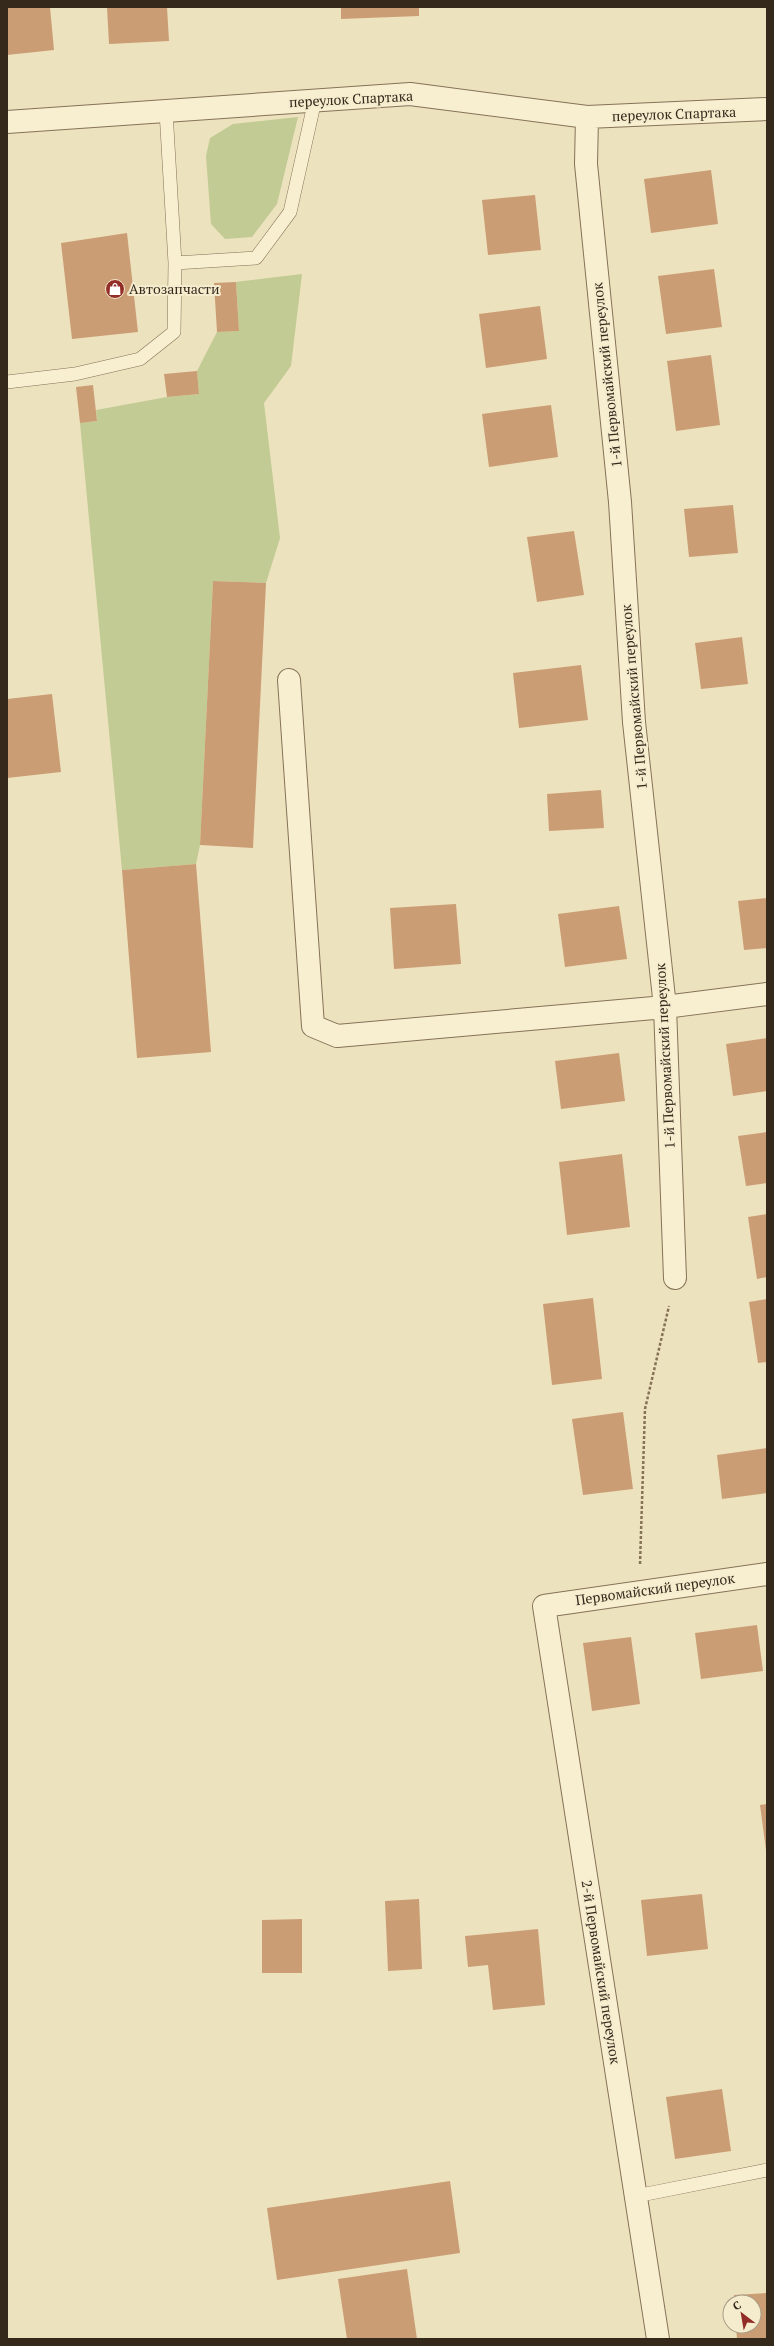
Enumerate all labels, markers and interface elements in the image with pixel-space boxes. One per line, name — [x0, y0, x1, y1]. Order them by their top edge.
street label: переулок Спартака — [288, 86, 414, 111]
street label: переулок Спартака — [612, 102, 736, 125]
shop icon: Автозапчасти — [104, 278, 126, 300]
place label: Автозапчасти — [129, 279, 220, 298]
street label: 1-й Первомайский переулок — [587, 281, 626, 469]
street label: 1-й Первомайский переулок — [616, 603, 651, 791]
street label: 1-й Первомайский переулок — [650, 962, 679, 1149]
street label: Первомайский переулок — [574, 1568, 736, 1609]
street label: 2-й Первомайский переулок — [578, 1879, 625, 2066]
north arrow — [722, 2294, 762, 2334]
text: С — [730, 2298, 744, 2313]

